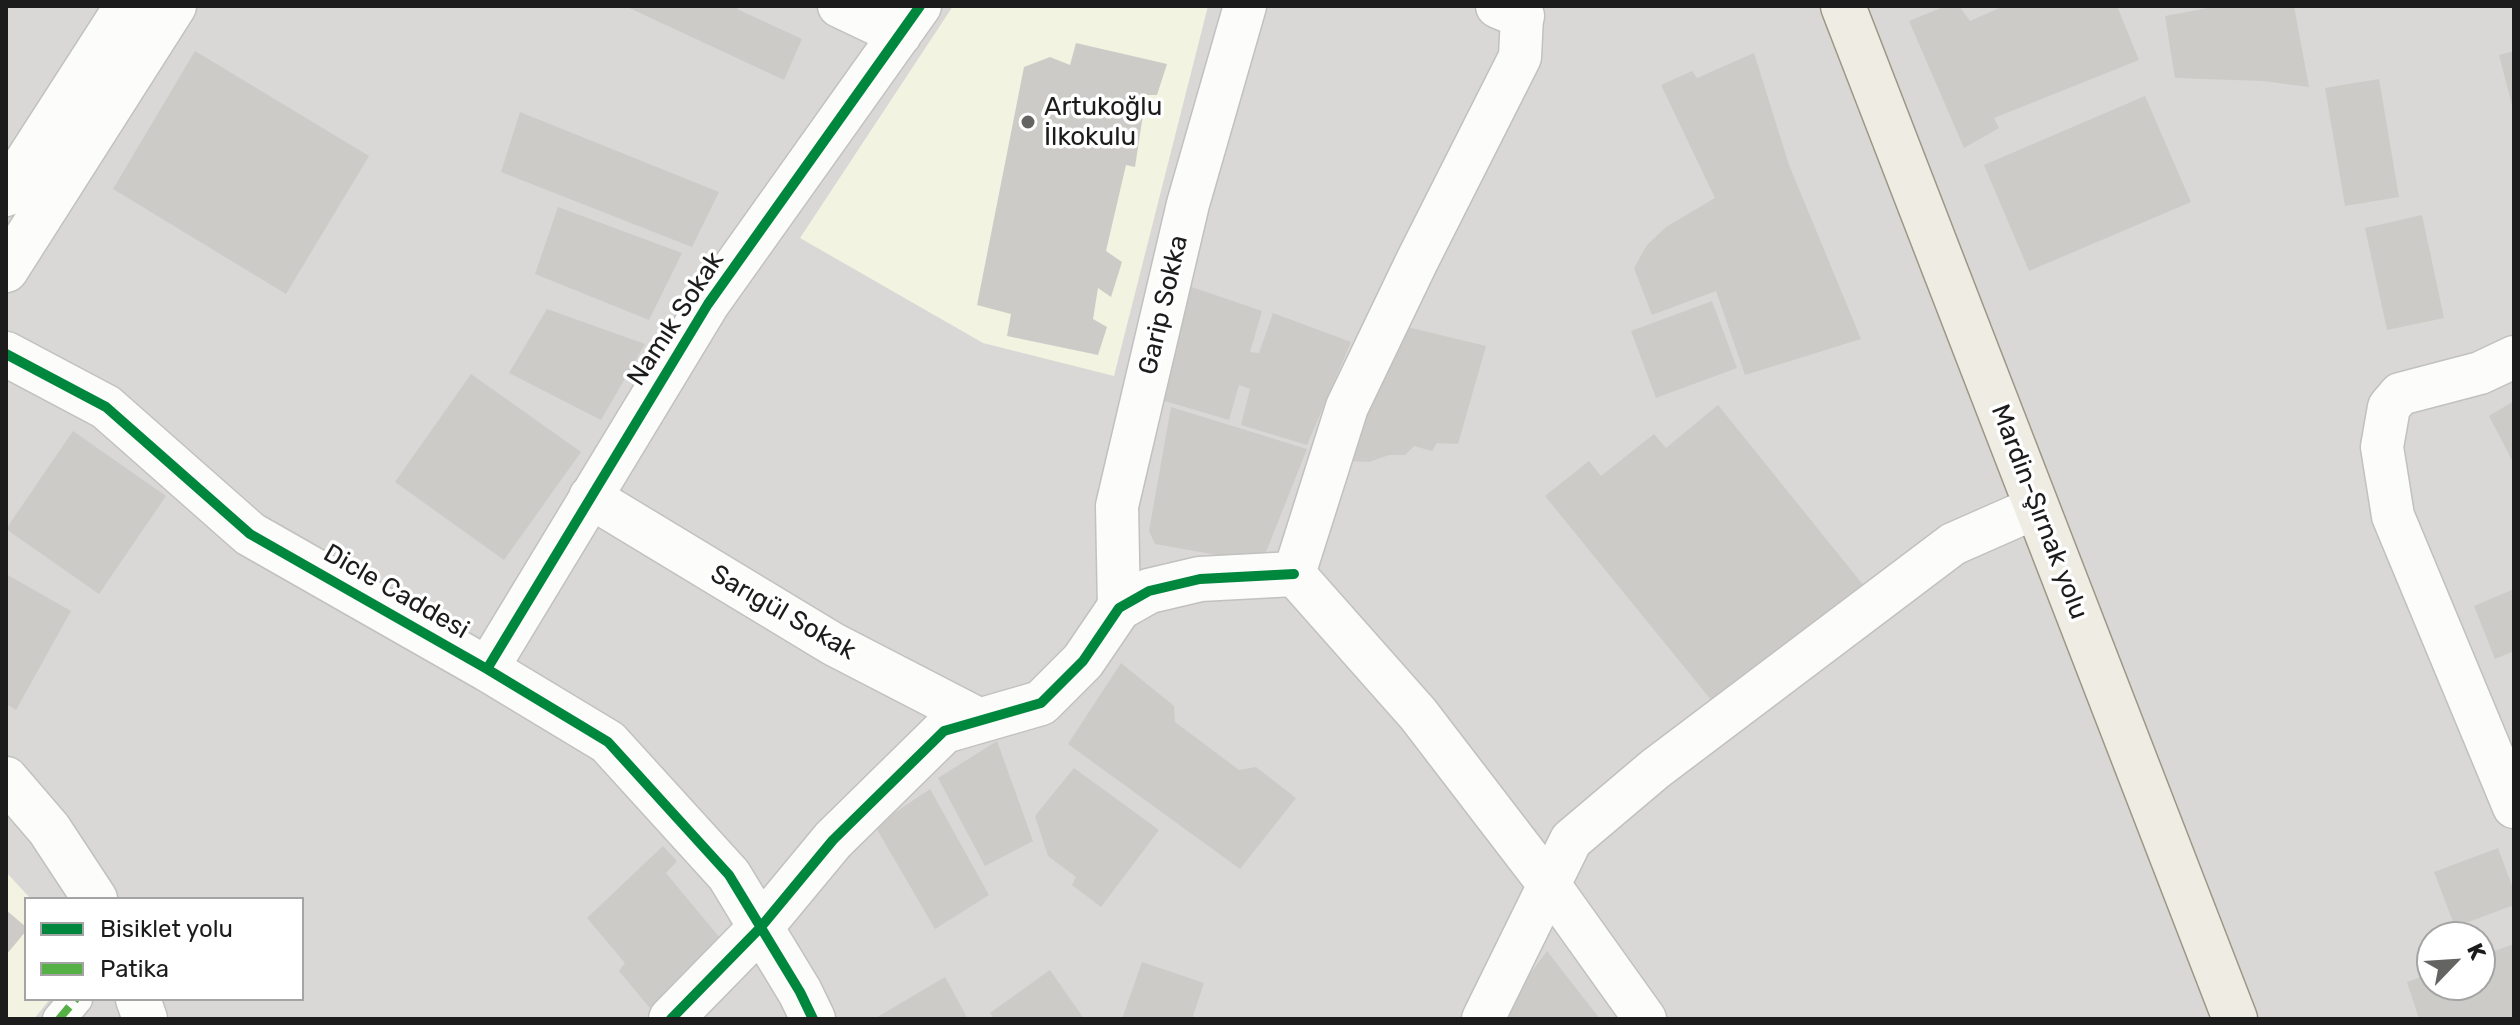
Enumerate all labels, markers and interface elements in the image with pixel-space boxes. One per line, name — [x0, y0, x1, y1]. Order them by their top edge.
place label: Artukoğlu İlkokulu — [1044, 91, 1162, 152]
marker: Artukoğlu İlkokulu — [1019, 113, 1037, 131]
street label: Garip Sokka — [1133, 232, 1195, 378]
street label: Namık Sokak — [621, 246, 731, 392]
street label: Mardin-Şırnak yolu — [1984, 400, 2094, 624]
street label: Dicle Caddesi — [318, 538, 474, 646]
street label: Sarıgül Sokak — [705, 559, 861, 667]
legend — [24, 897, 304, 1001]
text: Bisiklet yolu — [100, 915, 233, 943]
north arrow — [2416, 921, 2496, 1001]
text: K — [2461, 939, 2492, 964]
text: Patika — [100, 955, 169, 983]

